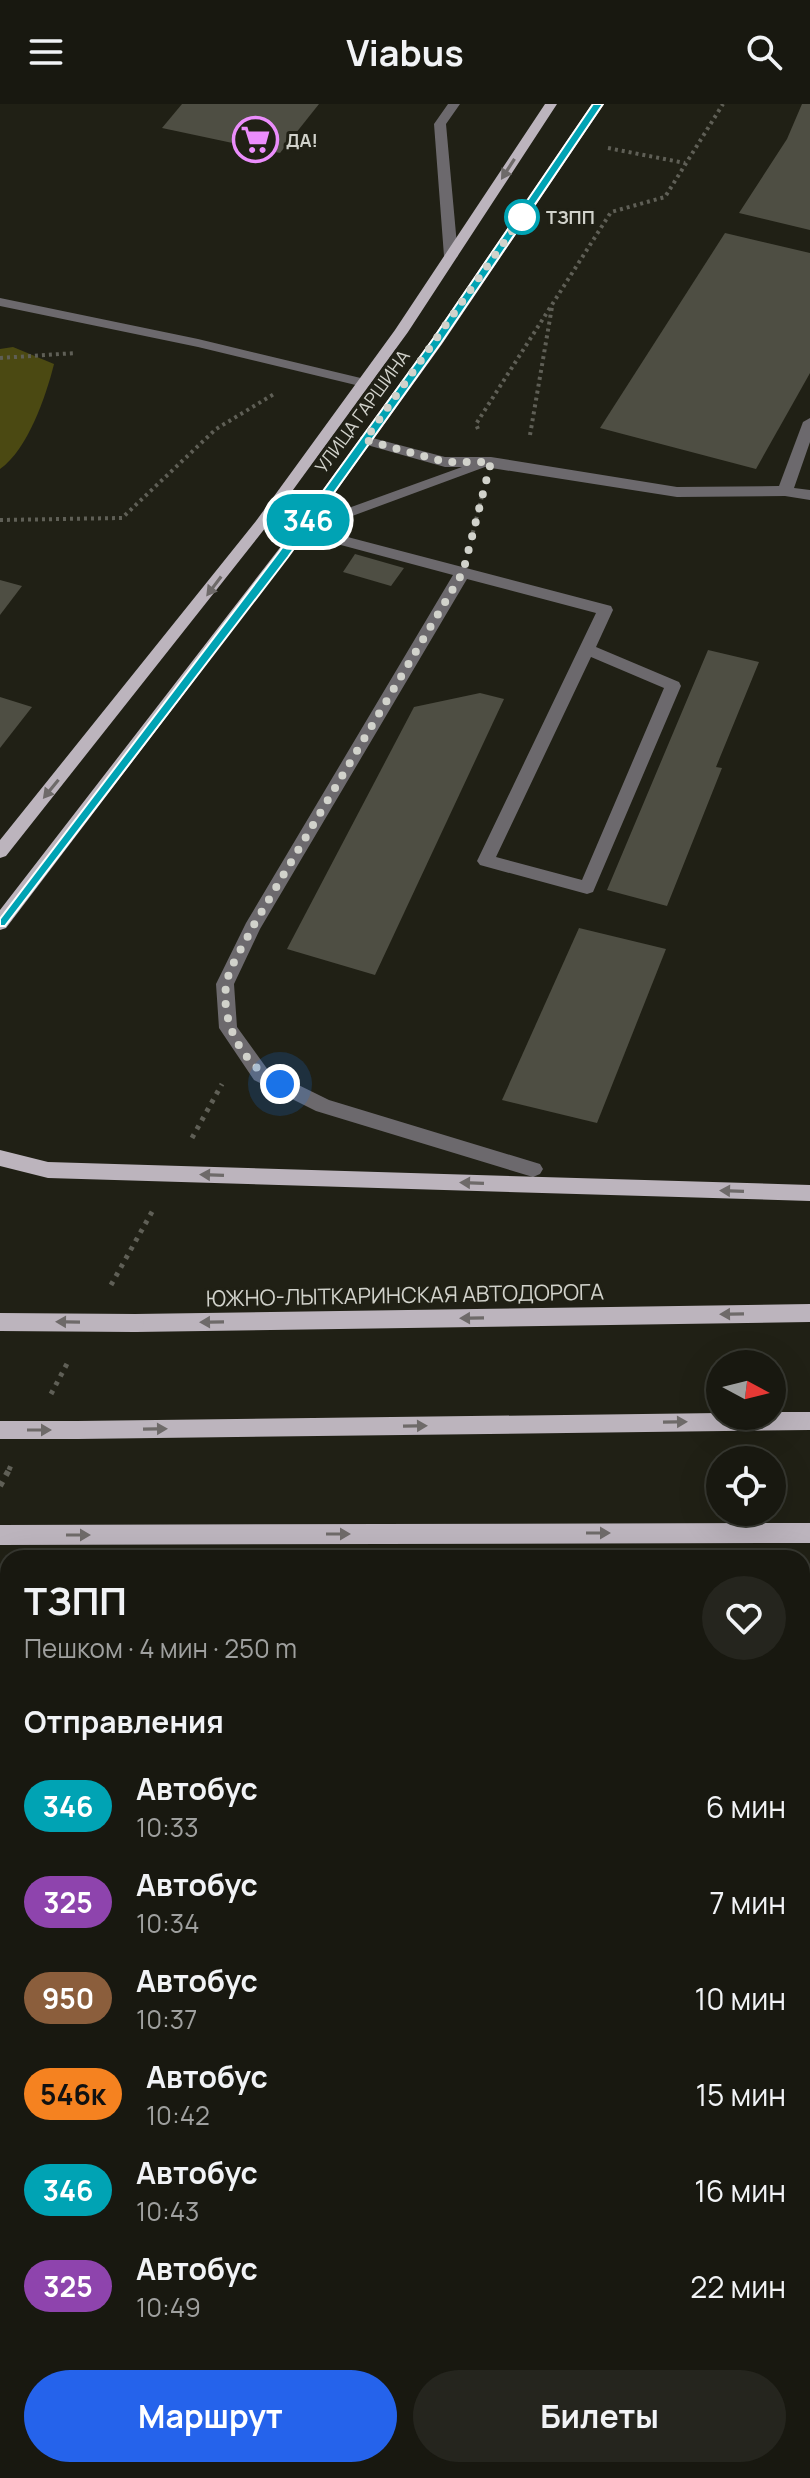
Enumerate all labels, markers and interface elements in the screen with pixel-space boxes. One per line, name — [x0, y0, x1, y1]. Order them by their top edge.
text: Viabus — [346, 28, 464, 77]
icon: menu — [24, 30, 68, 74]
icon: search — [742, 30, 786, 74]
supermarket icon: ДА! — [231, 116, 279, 164]
place label: ДА! — [286, 128, 318, 152]
one-way arrow — [501, 158, 515, 180]
marker: ТЗПП — [505, 200, 539, 234]
place label: ТЗПП — [546, 205, 595, 229]
street label: УЛИЦА ГАРШИНА — [309, 344, 415, 477]
line badge: 346 — [262, 494, 354, 546]
text: 346 — [283, 501, 333, 539]
one-way arrow — [206, 576, 222, 596]
one-way arrow — [43, 779, 60, 799]
your location — [260, 1064, 300, 1104]
one-way arrow — [199, 1169, 224, 1181]
one-way arrow — [459, 1176, 484, 1189]
one-way arrow — [719, 1184, 744, 1197]
street label: ЮЖНО-ЛЫТКАРИНСКАЯ АВТОДОРОГА — [206, 1277, 604, 1313]
one-way arrow — [719, 1308, 744, 1320]
one-way arrow — [459, 1312, 484, 1324]
one-way arrow — [55, 1316, 80, 1329]
one-way arrow — [199, 1316, 224, 1328]
north arrow — [706, 1350, 786, 1430]
map controls — [706, 1350, 786, 1526]
one-way arrow — [663, 1416, 688, 1429]
one-way arrow — [403, 1419, 428, 1432]
one-way arrow — [143, 1423, 168, 1435]
one-way arrow — [27, 1424, 52, 1436]
button: locate — [706, 1446, 786, 1526]
one-way arrow — [586, 1527, 611, 1539]
one-way arrow — [326, 1528, 351, 1540]
one-way arrow — [66, 1529, 91, 1541]
text: ТЗПП — [24, 1574, 127, 1626]
button: heart — [702, 1576, 786, 1660]
text: Пешком · 4 мин · 250 m — [24, 1630, 297, 1666]
text: Отправления — [24, 1701, 224, 1742]
text: Автобус — [136, 1768, 258, 1809]
text: 6 мин — [706, 1786, 786, 1827]
text: 346 — [43, 1787, 93, 1825]
text: 10:33 — [136, 1809, 199, 1845]
text: Автобус — [136, 1864, 258, 1905]
text: 7 мин — [709, 1882, 786, 1923]
text: 325 — [43, 1883, 93, 1921]
text: 10:34 — [136, 1905, 199, 1941]
text: Автобус — [136, 1960, 258, 2001]
text: 10 мин — [694, 1978, 786, 2019]
text: 950 — [42, 1979, 94, 2017]
text: 10:37 — [136, 2001, 197, 2037]
text: Автобус — [146, 2056, 268, 2097]
text: 15 мин — [695, 2074, 786, 2115]
text: 546к — [40, 2075, 106, 2113]
text: 10:42 — [146, 2097, 210, 2133]
text: Автобус — [136, 2152, 258, 2193]
text: 16 мин — [694, 2170, 786, 2211]
text: 346 — [43, 2171, 93, 2209]
text: 10:43 — [136, 2193, 199, 2229]
text: Автобус — [136, 2248, 258, 2289]
text: 22 мин — [690, 2266, 786, 2307]
text: 325 — [43, 2267, 93, 2305]
text: 10:49 — [136, 2289, 201, 2325]
button: Маршрут — [24, 2370, 397, 2462]
button: Билеты — [413, 2370, 786, 2462]

